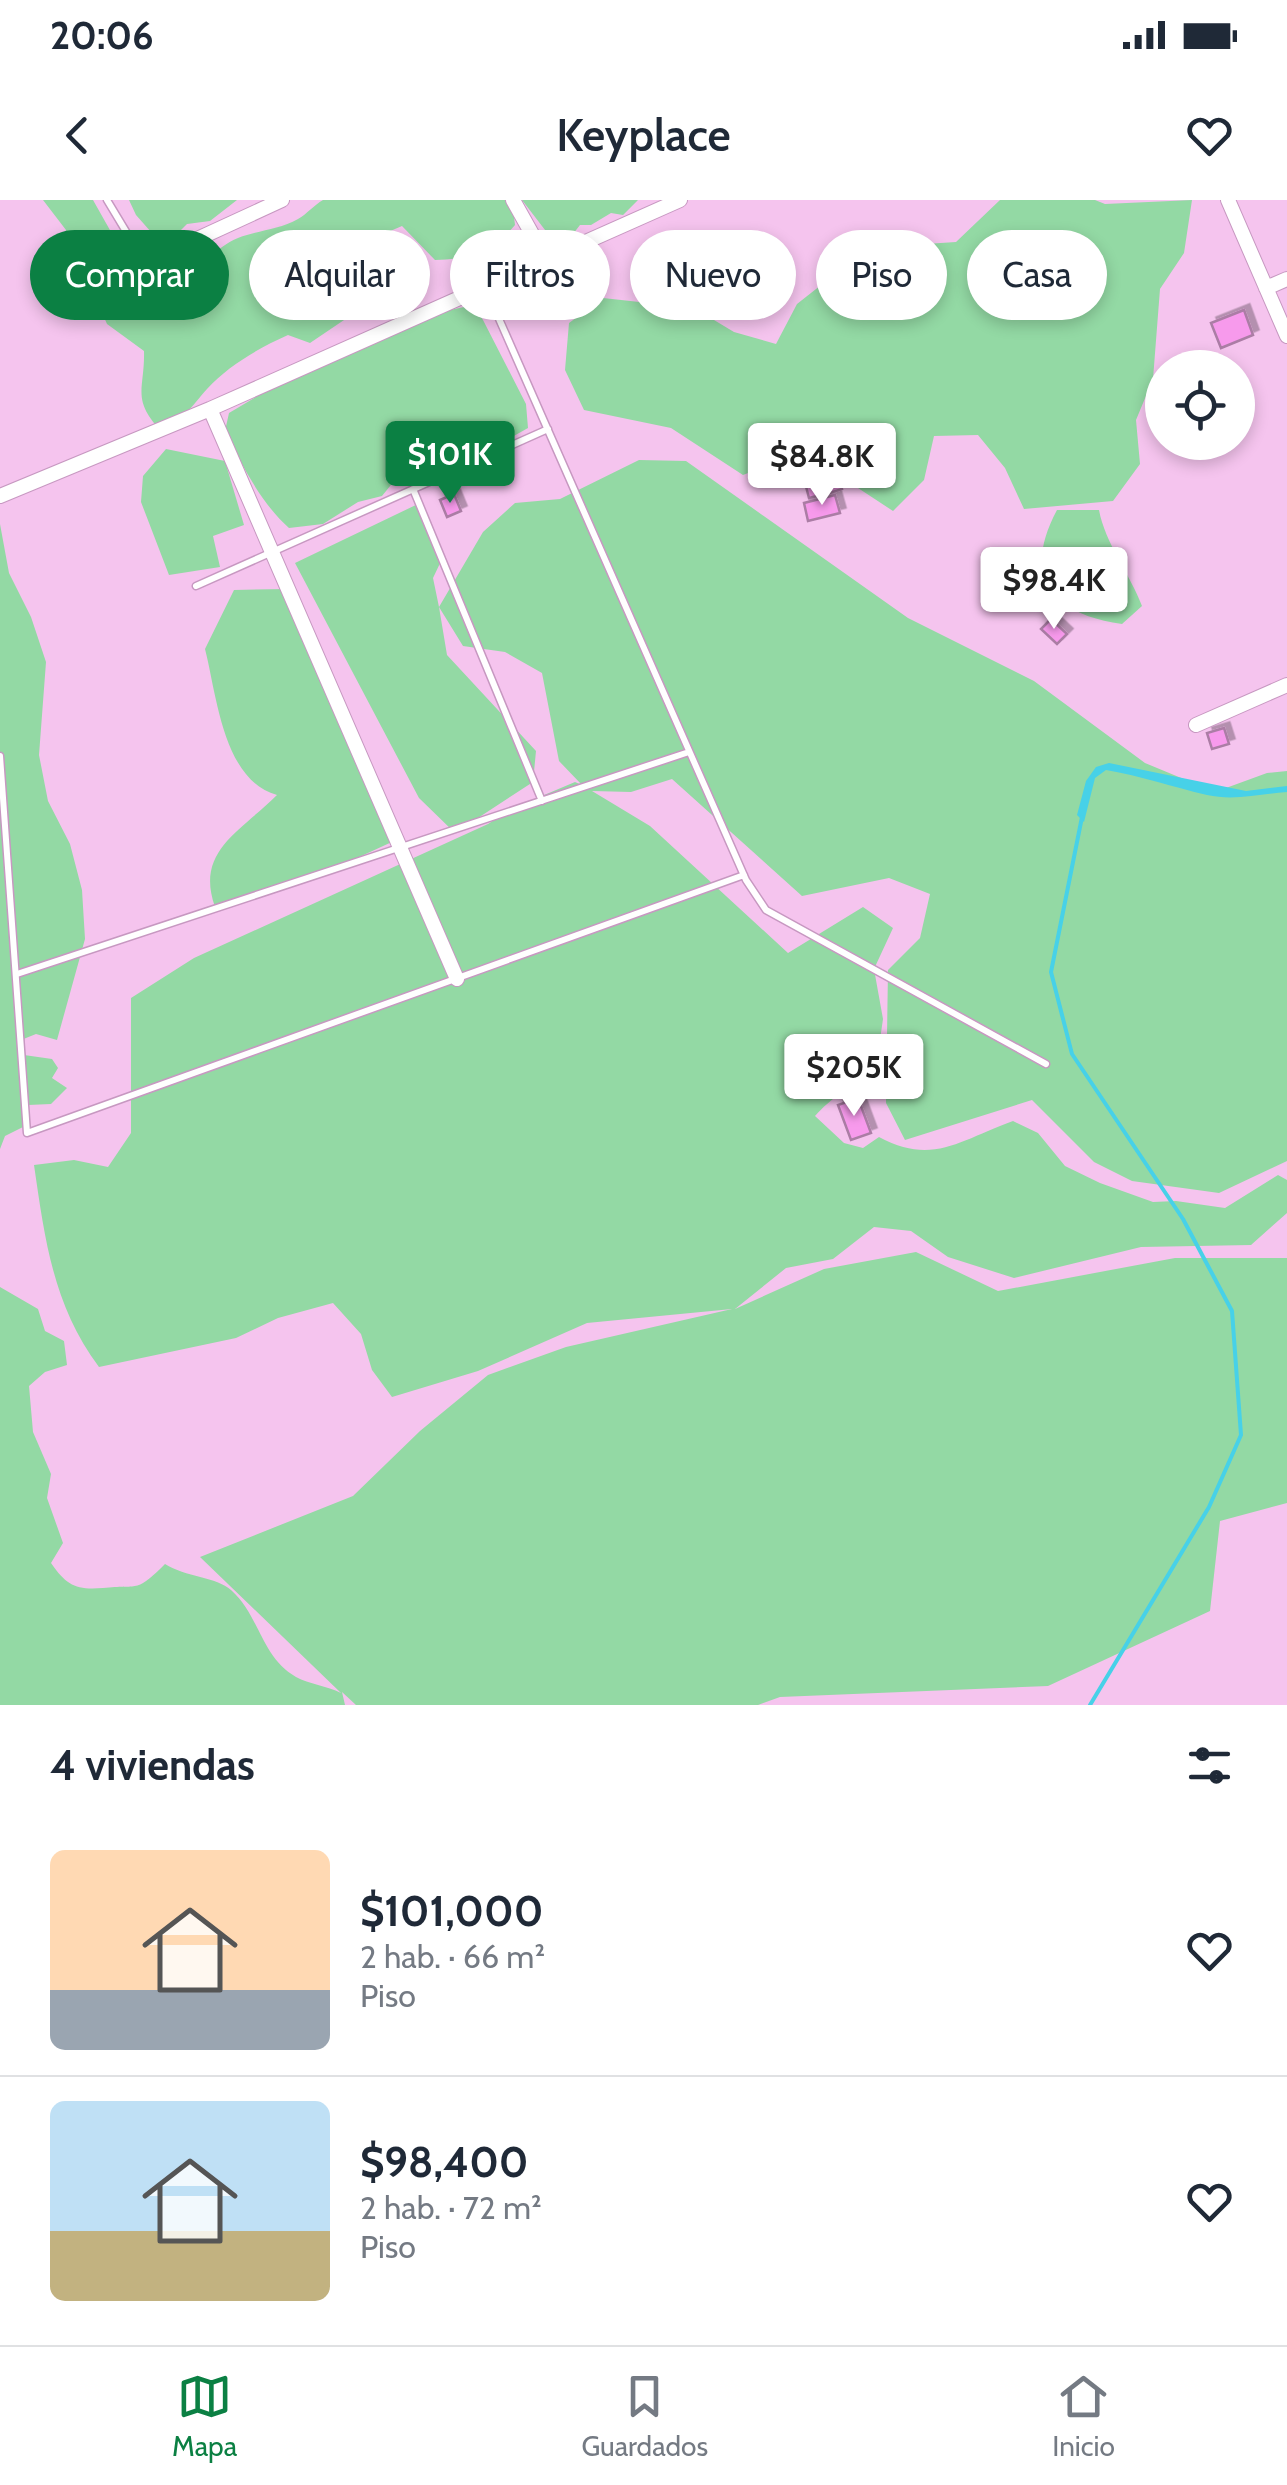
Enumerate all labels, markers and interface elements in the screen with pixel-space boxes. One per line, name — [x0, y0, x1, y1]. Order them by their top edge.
text: 20:06 — [50, 12, 154, 59]
icon: back — [50, 108, 105, 163]
text: Keyplace — [556, 108, 731, 162]
icon: heart — [1182, 108, 1237, 163]
chip: Comprar — [30, 230, 229, 320]
chip: Alquilar — [249, 230, 430, 320]
chip: Filtros — [450, 230, 610, 320]
chip: Nuevo — [630, 230, 796, 320]
chip: Piso — [816, 230, 947, 320]
chip: Casa — [967, 230, 1107, 320]
map controls — [1145, 350, 1255, 460]
button: locate — [1145, 350, 1255, 460]
pin: $101K — [380, 421, 520, 506]
pin: $84.8K — [741, 423, 903, 508]
text: $101K — [408, 434, 492, 473]
text: $84.8K — [770, 436, 874, 475]
pin: $98.4K — [973, 547, 1135, 632]
text: $98.4K — [1003, 560, 1105, 599]
pin: $205K — [784, 1034, 924, 1119]
text: $205K — [806, 1047, 902, 1086]
icon: filters — [1182, 1738, 1237, 1793]
text: 4 viviendas — [50, 1739, 255, 1791]
text: $101,000 — [360, 1885, 543, 1937]
icon: home — [130, 1890, 250, 2010]
icon: heart — [1182, 1923, 1237, 1978]
text: 2 hab. · 66 m² — [360, 1937, 545, 1976]
text: Piso — [360, 1976, 416, 2015]
text: $98,400 — [360, 2136, 528, 2188]
icon: home — [130, 2141, 250, 2261]
icon: heart — [1182, 2174, 1237, 2229]
text: 2 hab. · 72 m² — [360, 2188, 542, 2227]
text: Piso — [360, 2227, 416, 2266]
tab: Mapa — [172, 2369, 237, 2463]
tab: Guardados — [581, 2369, 708, 2463]
tab: Inicio — [1052, 2369, 1115, 2463]

